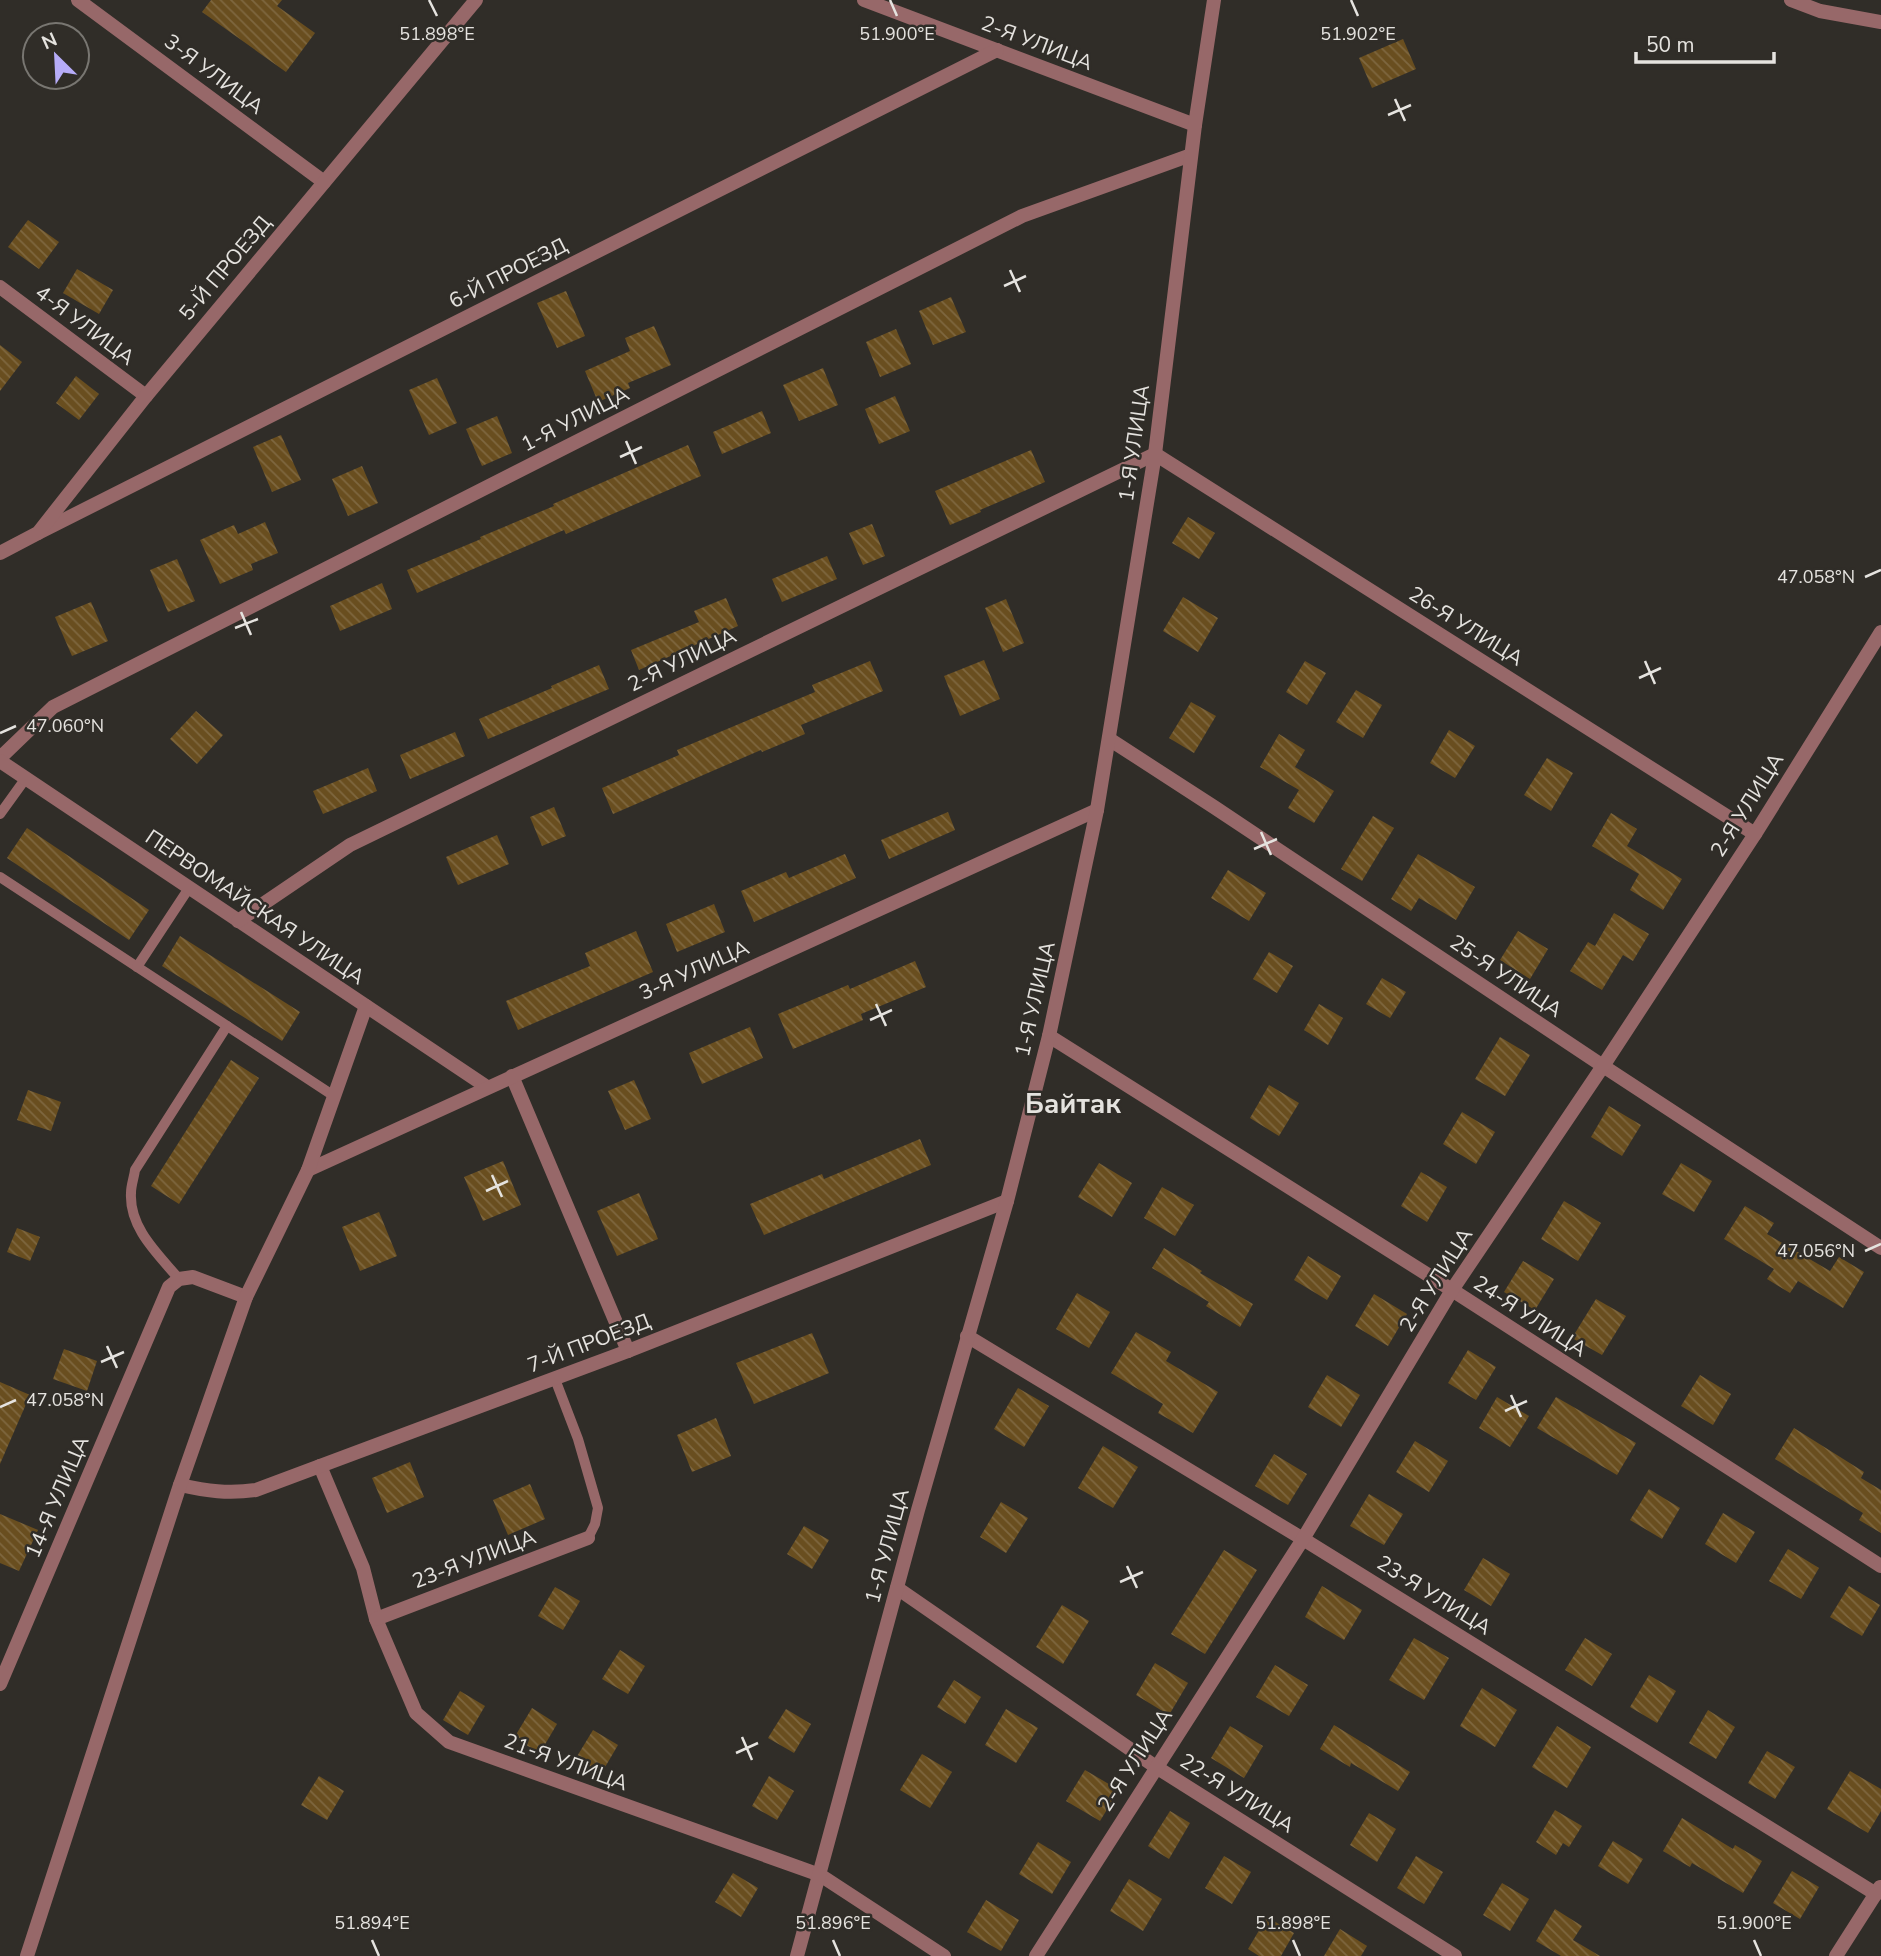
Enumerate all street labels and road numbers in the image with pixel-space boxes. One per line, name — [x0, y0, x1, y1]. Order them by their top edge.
street label: 2-Я УЛИЦА — [977, 9, 1097, 77]
street label: 3-Я УЛИЦА — [159, 27, 269, 121]
street label: 5-Й ПРОЕЗД — [173, 209, 277, 327]
street label: 6-Й ПРОЕЗД — [444, 231, 572, 315]
street label: 4-Я УЛИЦА — [30, 278, 140, 372]
street label: 1-Я УЛИЦА — [516, 380, 634, 458]
street label: 1-Я УЛИЦА — [1112, 383, 1156, 503]
street label: 26-Я УЛИЦА — [1403, 580, 1529, 672]
street label: 2-Я УЛИЦА — [623, 622, 741, 698]
street label: 2-Я УЛИЦА — [1704, 748, 1790, 862]
street label: ПЕРВОМАЙСКАЯ УЛИЦА — [140, 823, 370, 991]
street label: 25-Я УЛИЦА — [1444, 928, 1568, 1024]
street label: 3-Я УЛИЦА — [635, 933, 753, 1007]
street label: 1-Я УЛИЦА — [1008, 939, 1062, 1059]
street label: 2-Я УЛИЦА — [1393, 1223, 1479, 1337]
street label: 24-Я УЛИЦА — [1468, 1269, 1592, 1363]
street label: 7-Й ПРОЕЗД — [523, 1307, 655, 1379]
street label: 14-Я УЛИЦА — [19, 1432, 95, 1562]
street label: 1-Я УЛИЦА — [858, 1486, 916, 1606]
street label: 23-Я УЛИЦА — [408, 1523, 540, 1595]
street label: 23-Я УЛИЦА — [1371, 1549, 1497, 1641]
street label: 2-Я УЛИЦА — [1091, 1703, 1179, 1817]
street label: 21-Я УЛИЦА — [500, 1727, 632, 1797]
street label: 22-Я УЛИЦА — [1174, 1747, 1300, 1839]

